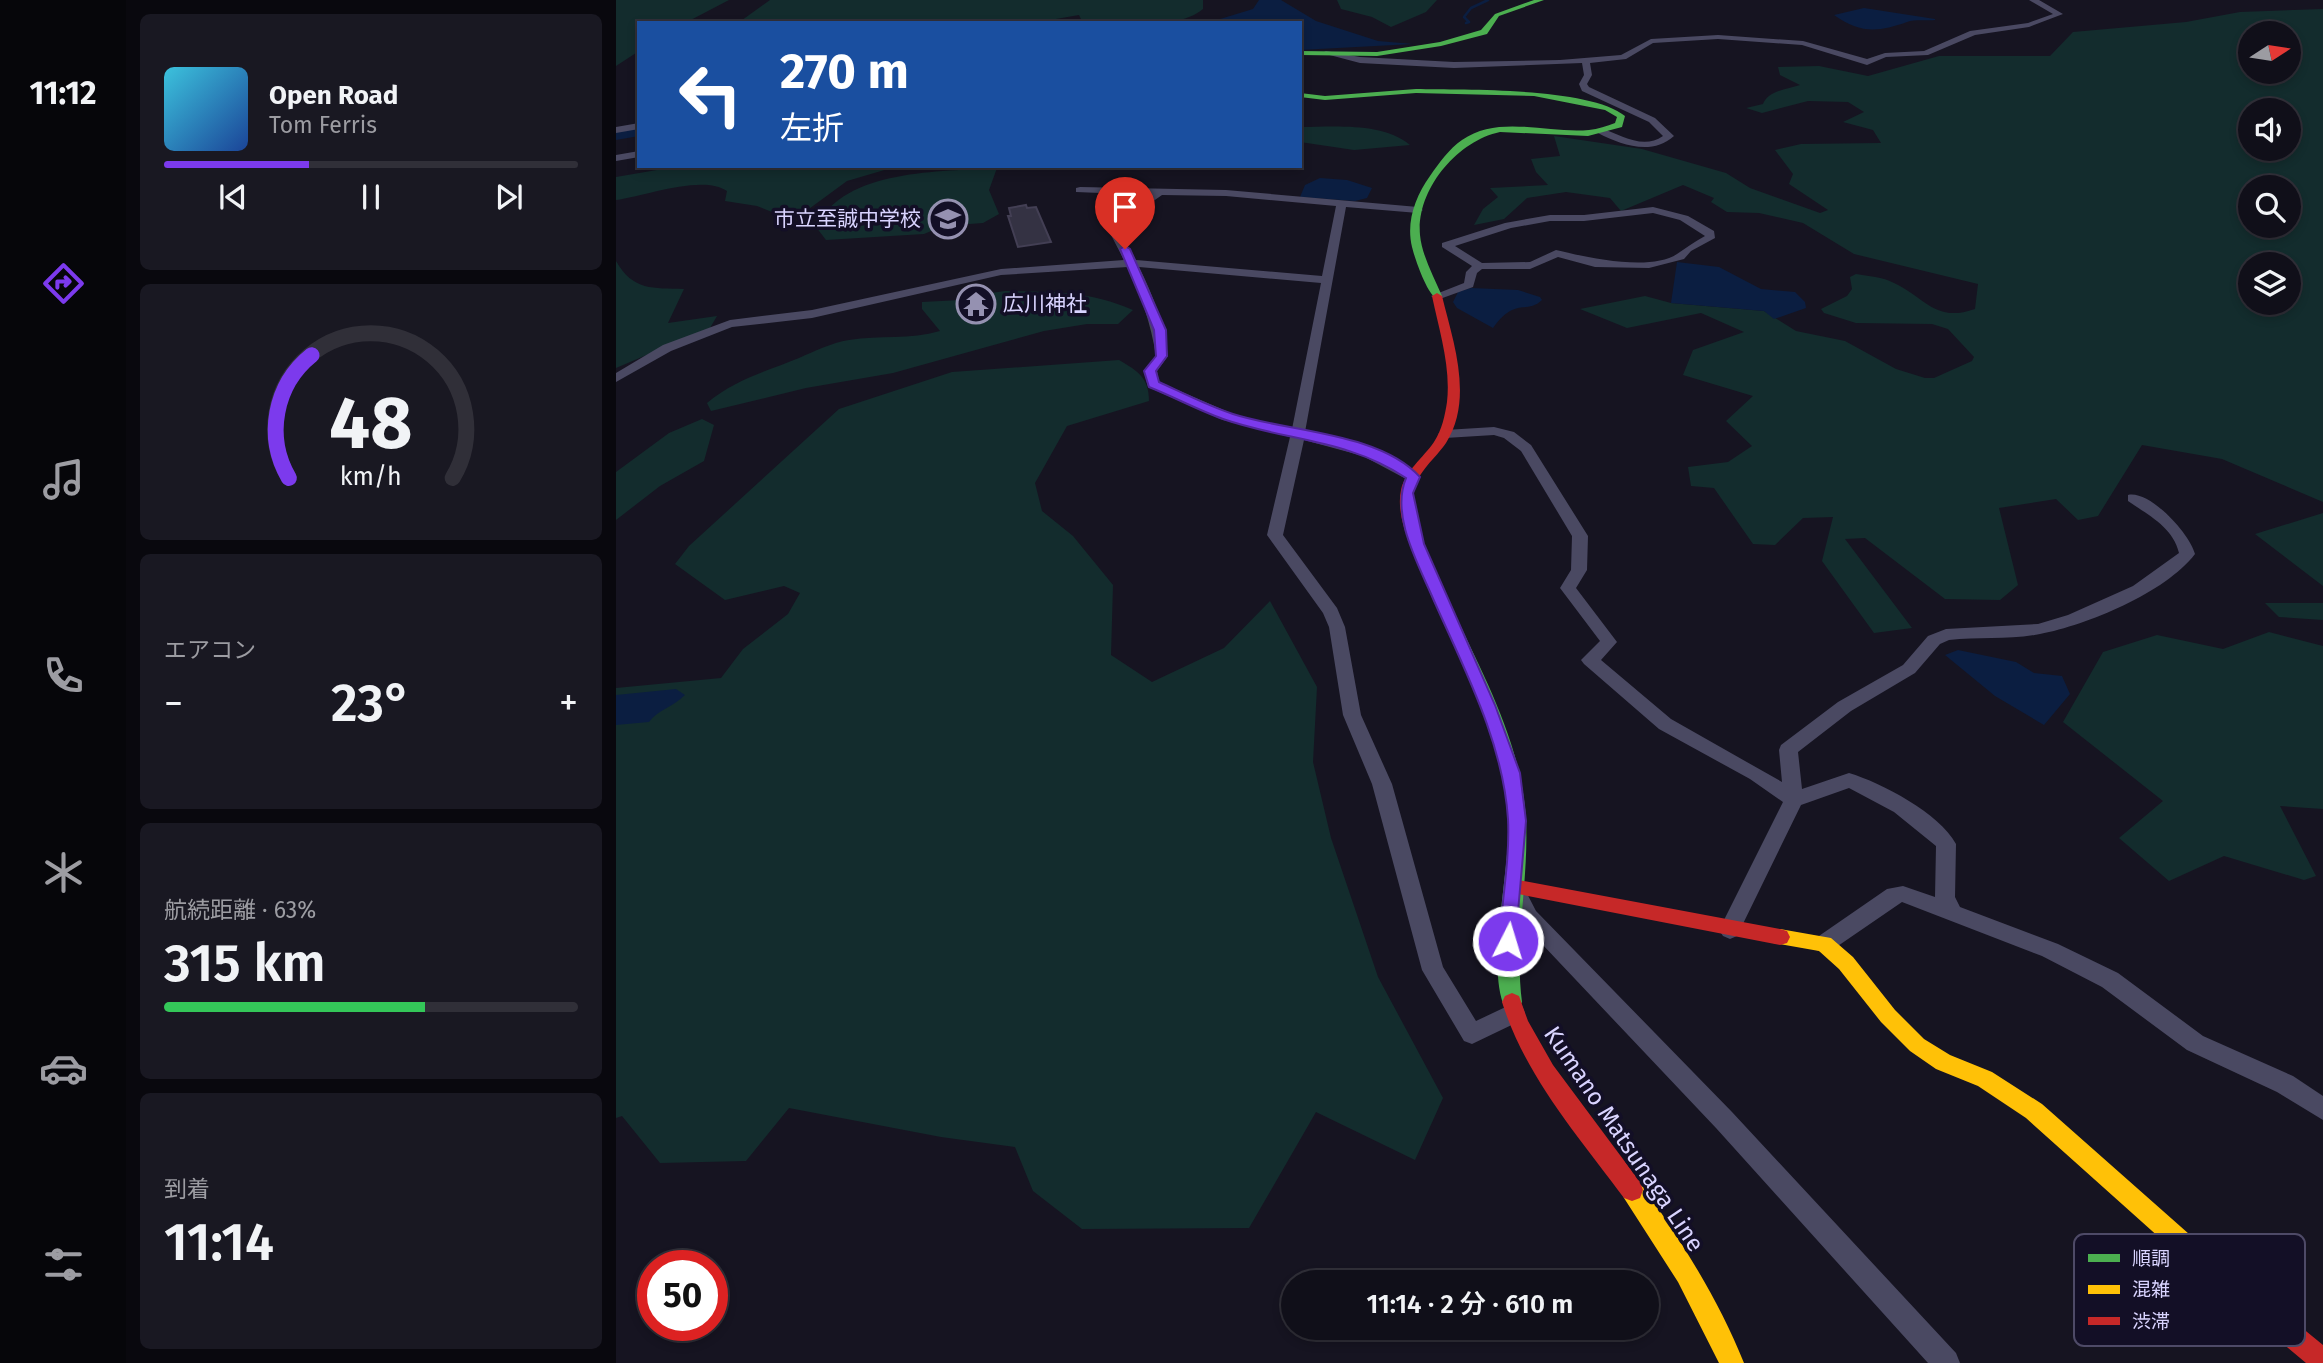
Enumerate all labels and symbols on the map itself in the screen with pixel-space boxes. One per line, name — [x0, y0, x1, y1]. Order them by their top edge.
north arrow — [2238, 21, 2301, 84]
pin — [1095, 177, 1155, 249]
school or university icon: 市立至誠中学校 — [927, 198, 969, 240]
place label: 市立至誠中学校 — [774, 206, 921, 232]
temple icon: 広川神社 — [955, 283, 997, 325]
place label: 広川神社 — [1003, 291, 1087, 317]
position arrow — [1471, 904, 1545, 978]
street label: Kumano Matsunaga Line — [1538, 1021, 1710, 1257]
legend — [2074, 1234, 2305, 1346]
text: 順調 — [2132, 1247, 2170, 1270]
speed limit sign: 50 — [637, 1250, 728, 1341]
text: 混雑 — [2132, 1278, 2170, 1301]
text: 渋滞 — [2132, 1310, 2170, 1333]

